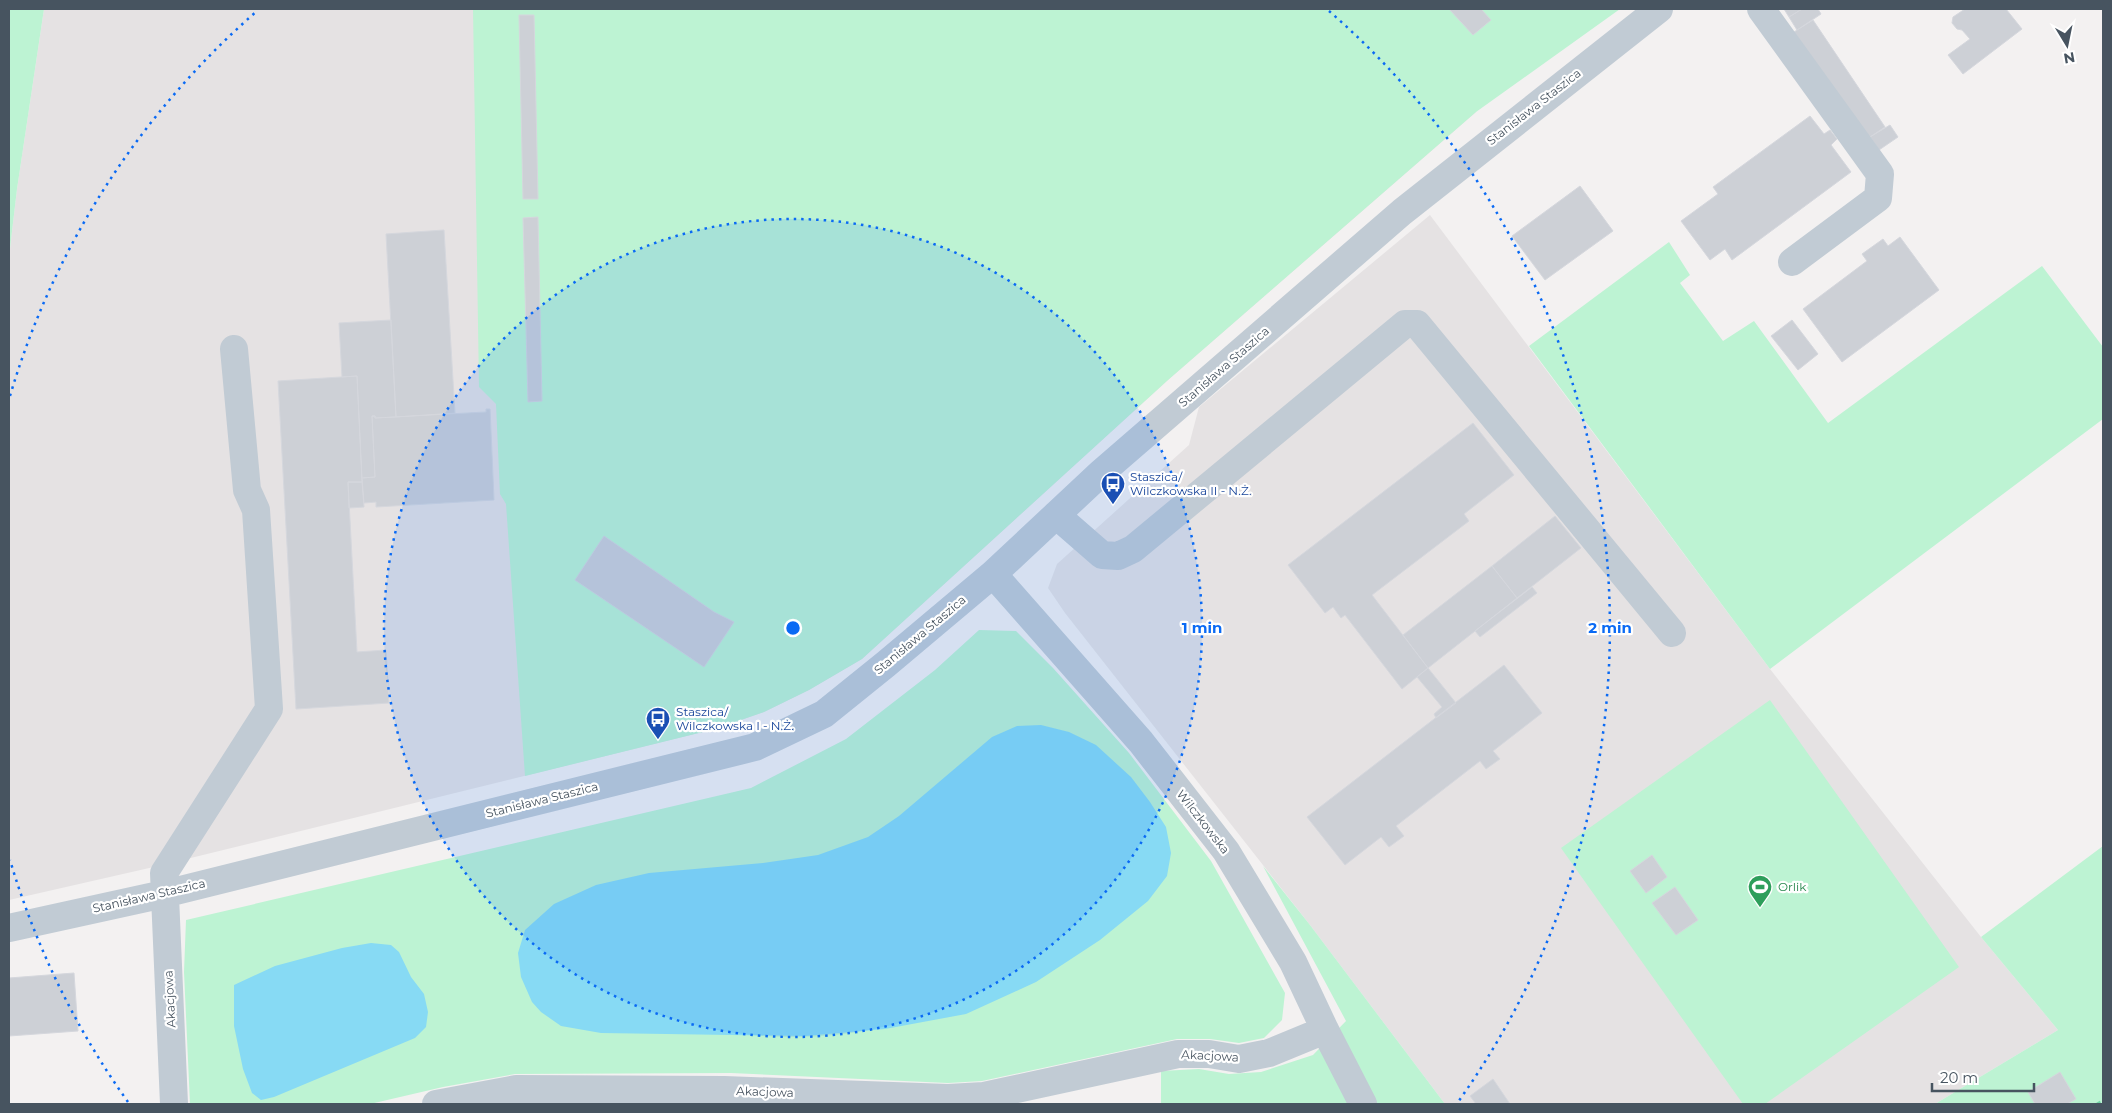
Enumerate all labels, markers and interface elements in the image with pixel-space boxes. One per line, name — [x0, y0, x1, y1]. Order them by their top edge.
north arrow — [2042, 20, 2092, 70]
text: N — [2062, 48, 2076, 68]
street label: Stanisława Staszica — [1484, 65, 1584, 148]
street label: Stanisława Staszica — [1175, 323, 1272, 410]
place label: Staszica/ Wilczkowska II - N.Ż. — [1130, 469, 1251, 498]
bus stop icon: Staszica/ Wilczkowska II - N.Ż. — [1100, 471, 1126, 505]
street label: Stanisława Staszica — [871, 592, 969, 677]
text: 1 min — [1182, 618, 1222, 637]
text: 2 min — [1588, 618, 1632, 637]
centre of rings — [784, 619, 802, 637]
place label: Staszica/ Wilczkowska I - N.Ż. — [676, 704, 794, 733]
bus stop icon: Staszica/ Wilczkowska I - N.Ż. — [645, 706, 671, 740]
street label: Stanisława Staszica — [484, 778, 600, 821]
street label: Wilczkowska — [1174, 787, 1233, 857]
sports icon: Orlik — [1747, 874, 1773, 908]
street label: Stanisława Staszica — [91, 875, 207, 916]
place label: Orlik — [1778, 879, 1807, 894]
street label: Akacjowa — [161, 970, 178, 1028]
street label: Akacjowa — [1181, 1047, 1239, 1064]
scale bar — [1932, 1060, 2034, 1092]
text: 20 m — [1940, 1068, 1978, 1087]
street label: Akacjowa — [736, 1083, 794, 1100]

